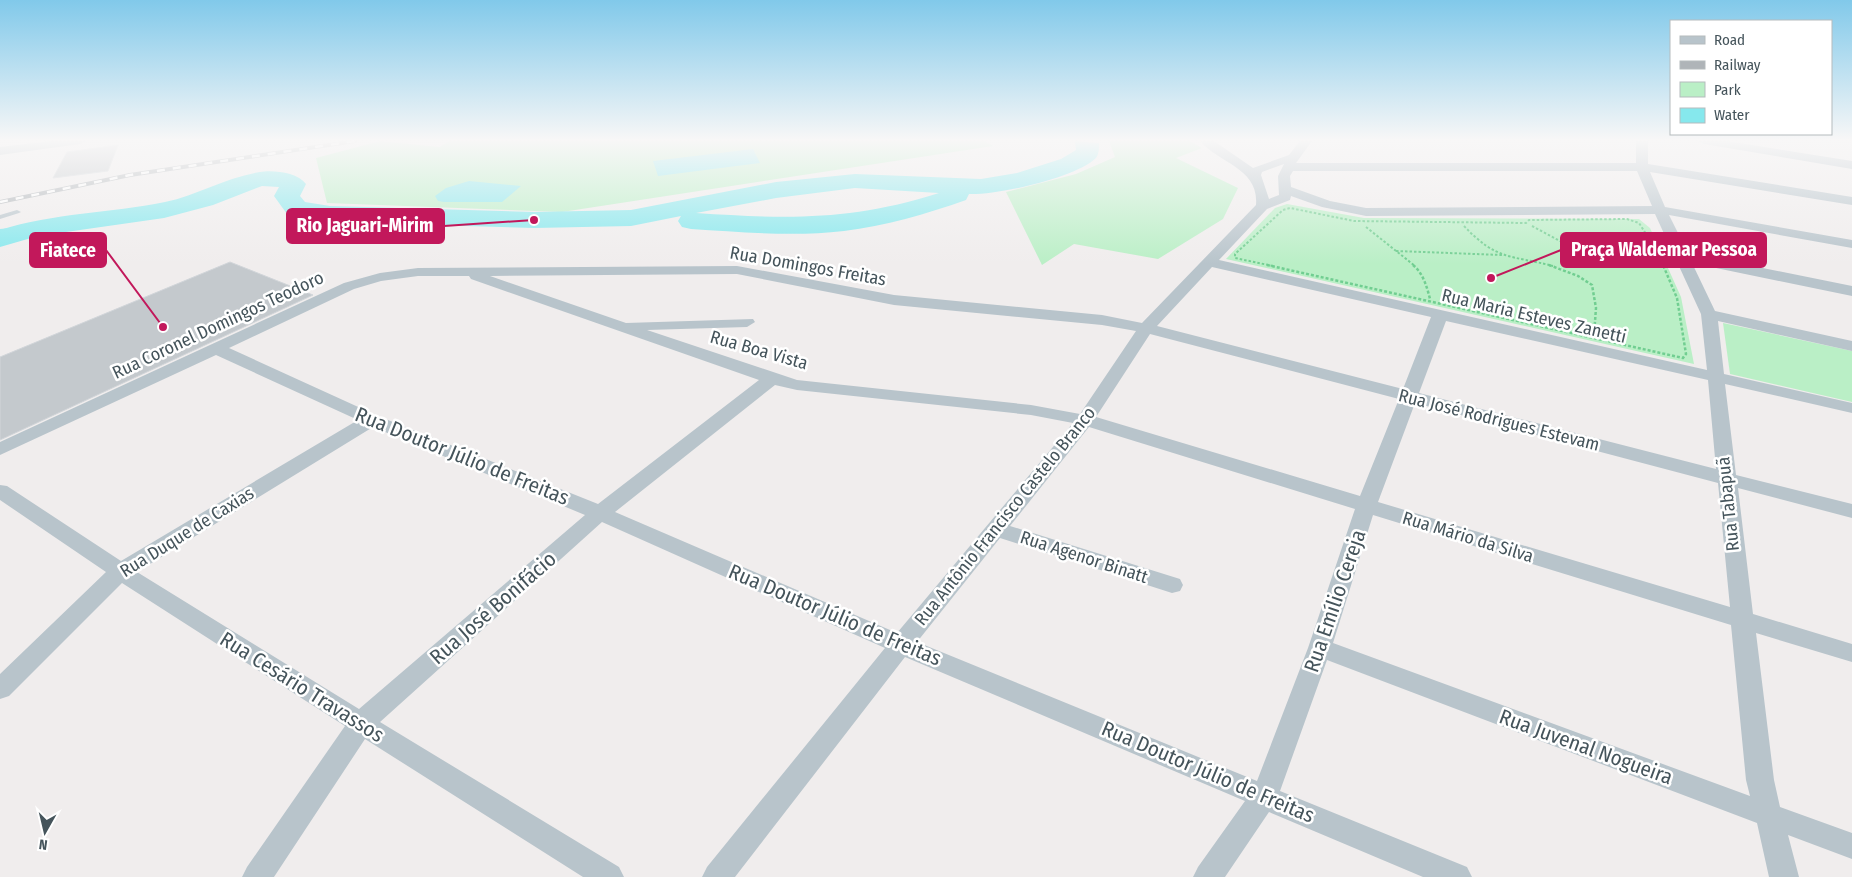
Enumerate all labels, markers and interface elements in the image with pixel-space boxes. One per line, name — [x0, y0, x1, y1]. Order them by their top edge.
legend — [1670, 20, 1832, 135]
text: Road — [1714, 31, 1745, 49]
text: Railway — [1714, 56, 1761, 74]
text: Park — [1714, 81, 1741, 99]
text: Water — [1714, 106, 1750, 124]
callout: Rio Jaguari-Mirim — [287, 209, 444, 243]
text: Rio Jaguari-Mirim — [297, 214, 434, 237]
callout: Fiatece — [30, 233, 106, 267]
callout: Praça Waldemar Pessoa — [1561, 233, 1766, 267]
text: Praça Waldemar Pessoa — [1571, 238, 1757, 261]
text: Fiatece — [40, 239, 96, 262]
street label: Rua Domingos Freitas — [728, 241, 888, 291]
street label: Rua Coronel Domingos Teodoro — [109, 266, 327, 384]
street label: Rua Maria Esteves Zanetti — [1440, 284, 1628, 348]
street label: Rua Boa Vista — [708, 326, 810, 374]
street label: Rua José Rodrigues Estevam — [1396, 384, 1602, 456]
street label: Rua Doutor Júlio de Freitas — [351, 401, 573, 511]
street label: Rua Antônio Francisco Castelo Branco — [910, 402, 1100, 630]
street label: Rua Tabapuã — [1712, 456, 1744, 552]
street label: Rua Duque de Caxias — [116, 482, 258, 582]
street label: Rua Mário da Silva — [1400, 507, 1536, 567]
street label: Rua Agenor Binatt — [1017, 526, 1151, 588]
street label: Rua Emílio Cereja — [1298, 526, 1372, 676]
street label: Rua José Bonifácio — [424, 546, 562, 670]
street label: Rua Doutor Júlio de Freitas — [725, 558, 945, 672]
street label: Rua Cesário Travassos — [215, 626, 389, 748]
street label: Rua Juvenal Nogueira — [1496, 704, 1676, 790]
street label: Rua Doutor Júlio de Freitas — [1098, 715, 1318, 829]
north arrow — [20, 807, 70, 857]
text: N — [38, 835, 49, 853]

